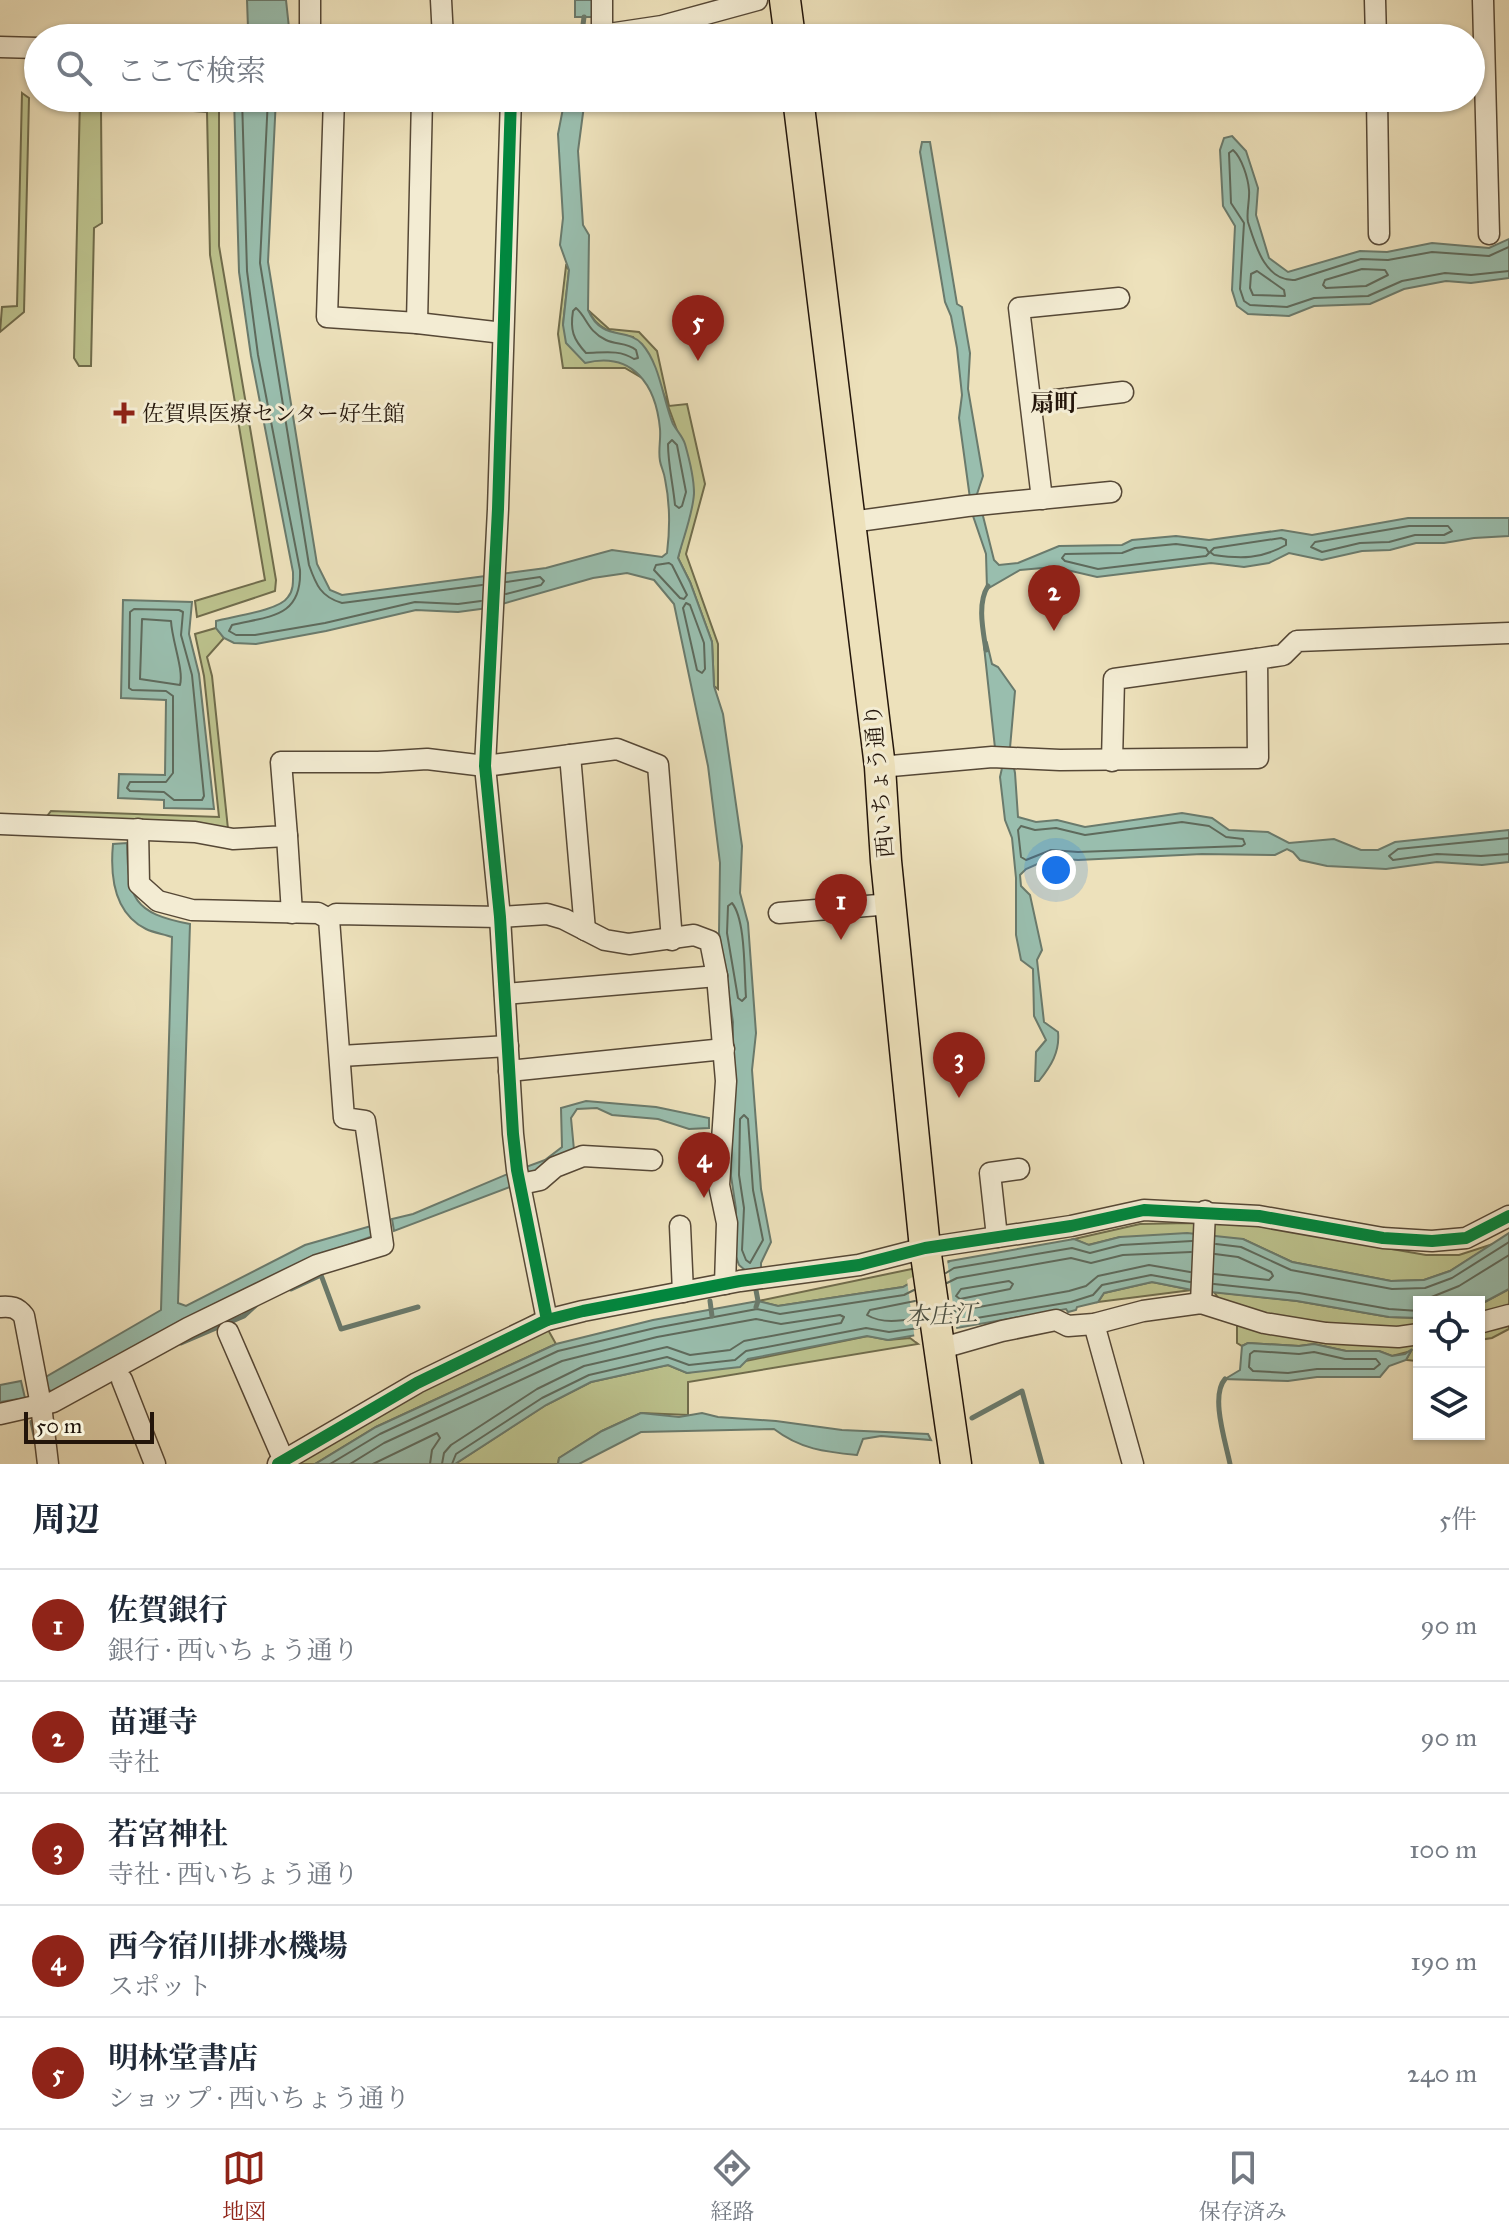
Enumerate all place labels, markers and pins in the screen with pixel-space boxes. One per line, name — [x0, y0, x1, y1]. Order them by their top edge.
pin: 5 — [672, 295, 724, 361]
place label: 佐賀県医療センター好生館 — [142, 400, 405, 427]
marker: 佐賀県医療センター好生館 — [113, 402, 135, 424]
pin: 2 — [1028, 565, 1080, 631]
pin: 1 — [815, 874, 867, 940]
pin: 3 — [933, 1032, 985, 1098]
pin: 4 — [678, 1132, 730, 1198]

